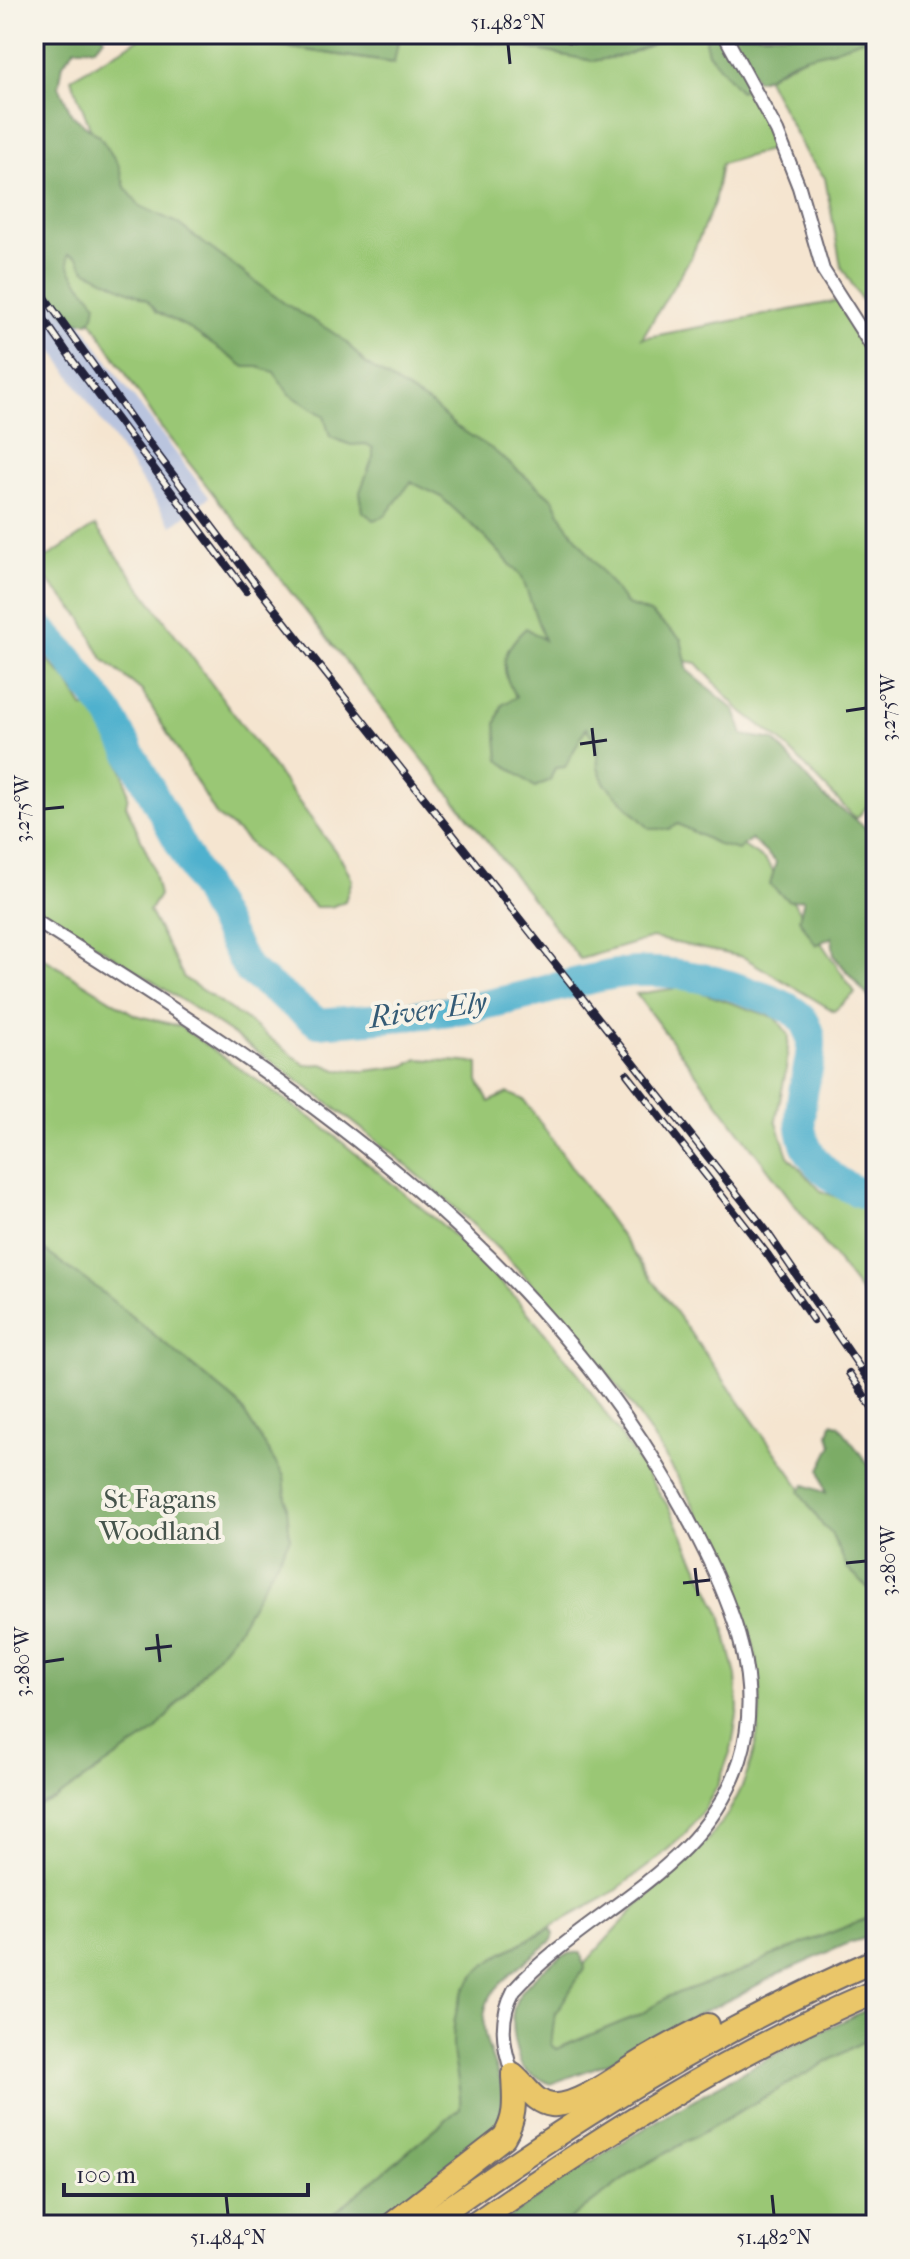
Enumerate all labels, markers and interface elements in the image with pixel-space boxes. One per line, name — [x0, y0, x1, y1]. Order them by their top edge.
text: 51.482°N — [471, 11, 545, 34]
text: 3.275°W — [877, 673, 900, 742]
text: 3.275°W — [11, 774, 34, 843]
water label: River Ely — [365, 984, 490, 1036]
park label: St Fagans Woodland — [98, 1482, 221, 1547]
text: 3.280°W — [877, 1524, 900, 1596]
text: 3.280°W — [11, 1625, 34, 1697]
scale bar — [64, 2147, 308, 2197]
text: 100 m — [76, 2161, 136, 2189]
text: 51.484°N — [190, 2226, 266, 2249]
text: 51.482°N — [737, 2226, 811, 2249]

